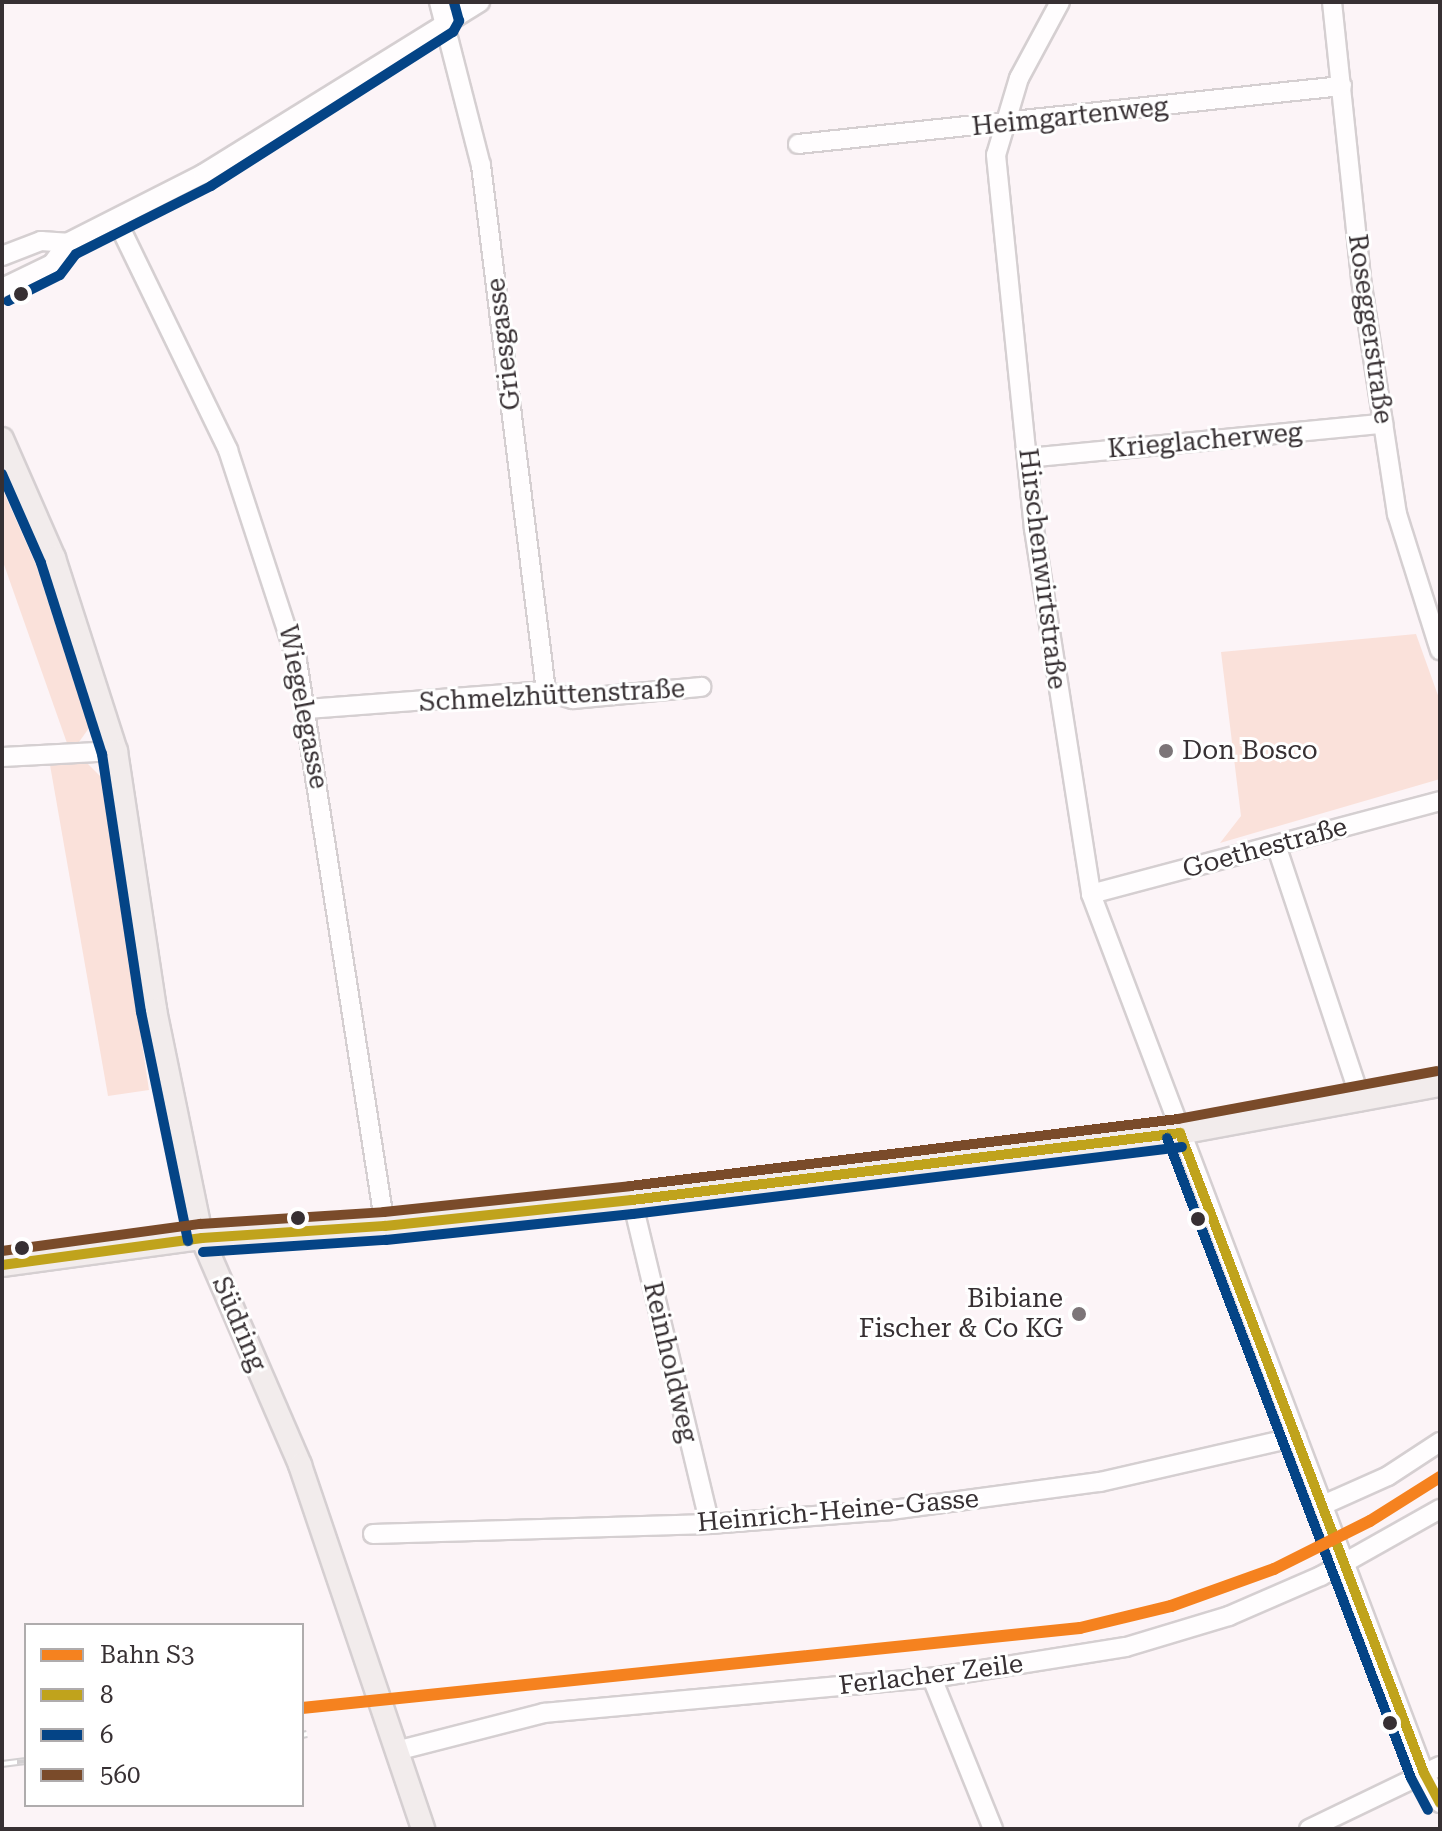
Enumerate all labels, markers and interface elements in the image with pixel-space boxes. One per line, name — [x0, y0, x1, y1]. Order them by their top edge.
street label: Heimgartenweg — [970, 91, 1170, 143]
street label: Roseggerstraße — [1341, 232, 1399, 426]
street label: Griesgasse — [480, 276, 528, 412]
unlabelled marker — [13, 286, 29, 302]
street label: Krieglacherweg — [1106, 417, 1304, 465]
street label: Hirschenwirtstraße — [1012, 447, 1072, 691]
street label: Wiegelegasse — [272, 622, 334, 792]
street label: Schmelzhüttenstraße — [418, 673, 686, 719]
place label: Don Bosco — [1182, 735, 1318, 767]
marker: Don Bosco — [1157, 742, 1175, 760]
street label: Goethestraße — [1179, 811, 1351, 885]
unlabelled marker — [290, 1210, 306, 1226]
unlabelled marker — [1190, 1211, 1206, 1227]
unlabelled marker — [14, 1240, 30, 1256]
street label: Südring — [205, 1272, 273, 1376]
street label: Reinholdweg — [636, 1279, 704, 1445]
place label: Bibiane Fischer & Co KG — [859, 1283, 1063, 1344]
marker: Bibiane Fischer & Co KG — [1070, 1305, 1088, 1323]
street label: Heinrich-Heine-Gasse — [696, 1483, 980, 1539]
legend — [24, 1623, 304, 1807]
text: Bahn S3 — [100, 1641, 194, 1669]
street label: Ferlacher Zeile — [837, 1648, 1025, 1702]
text: 8 — [100, 1681, 113, 1709]
unlabelled marker — [1382, 1715, 1398, 1731]
text: 6 — [100, 1721, 113, 1749]
text: 560 — [100, 1761, 140, 1789]

